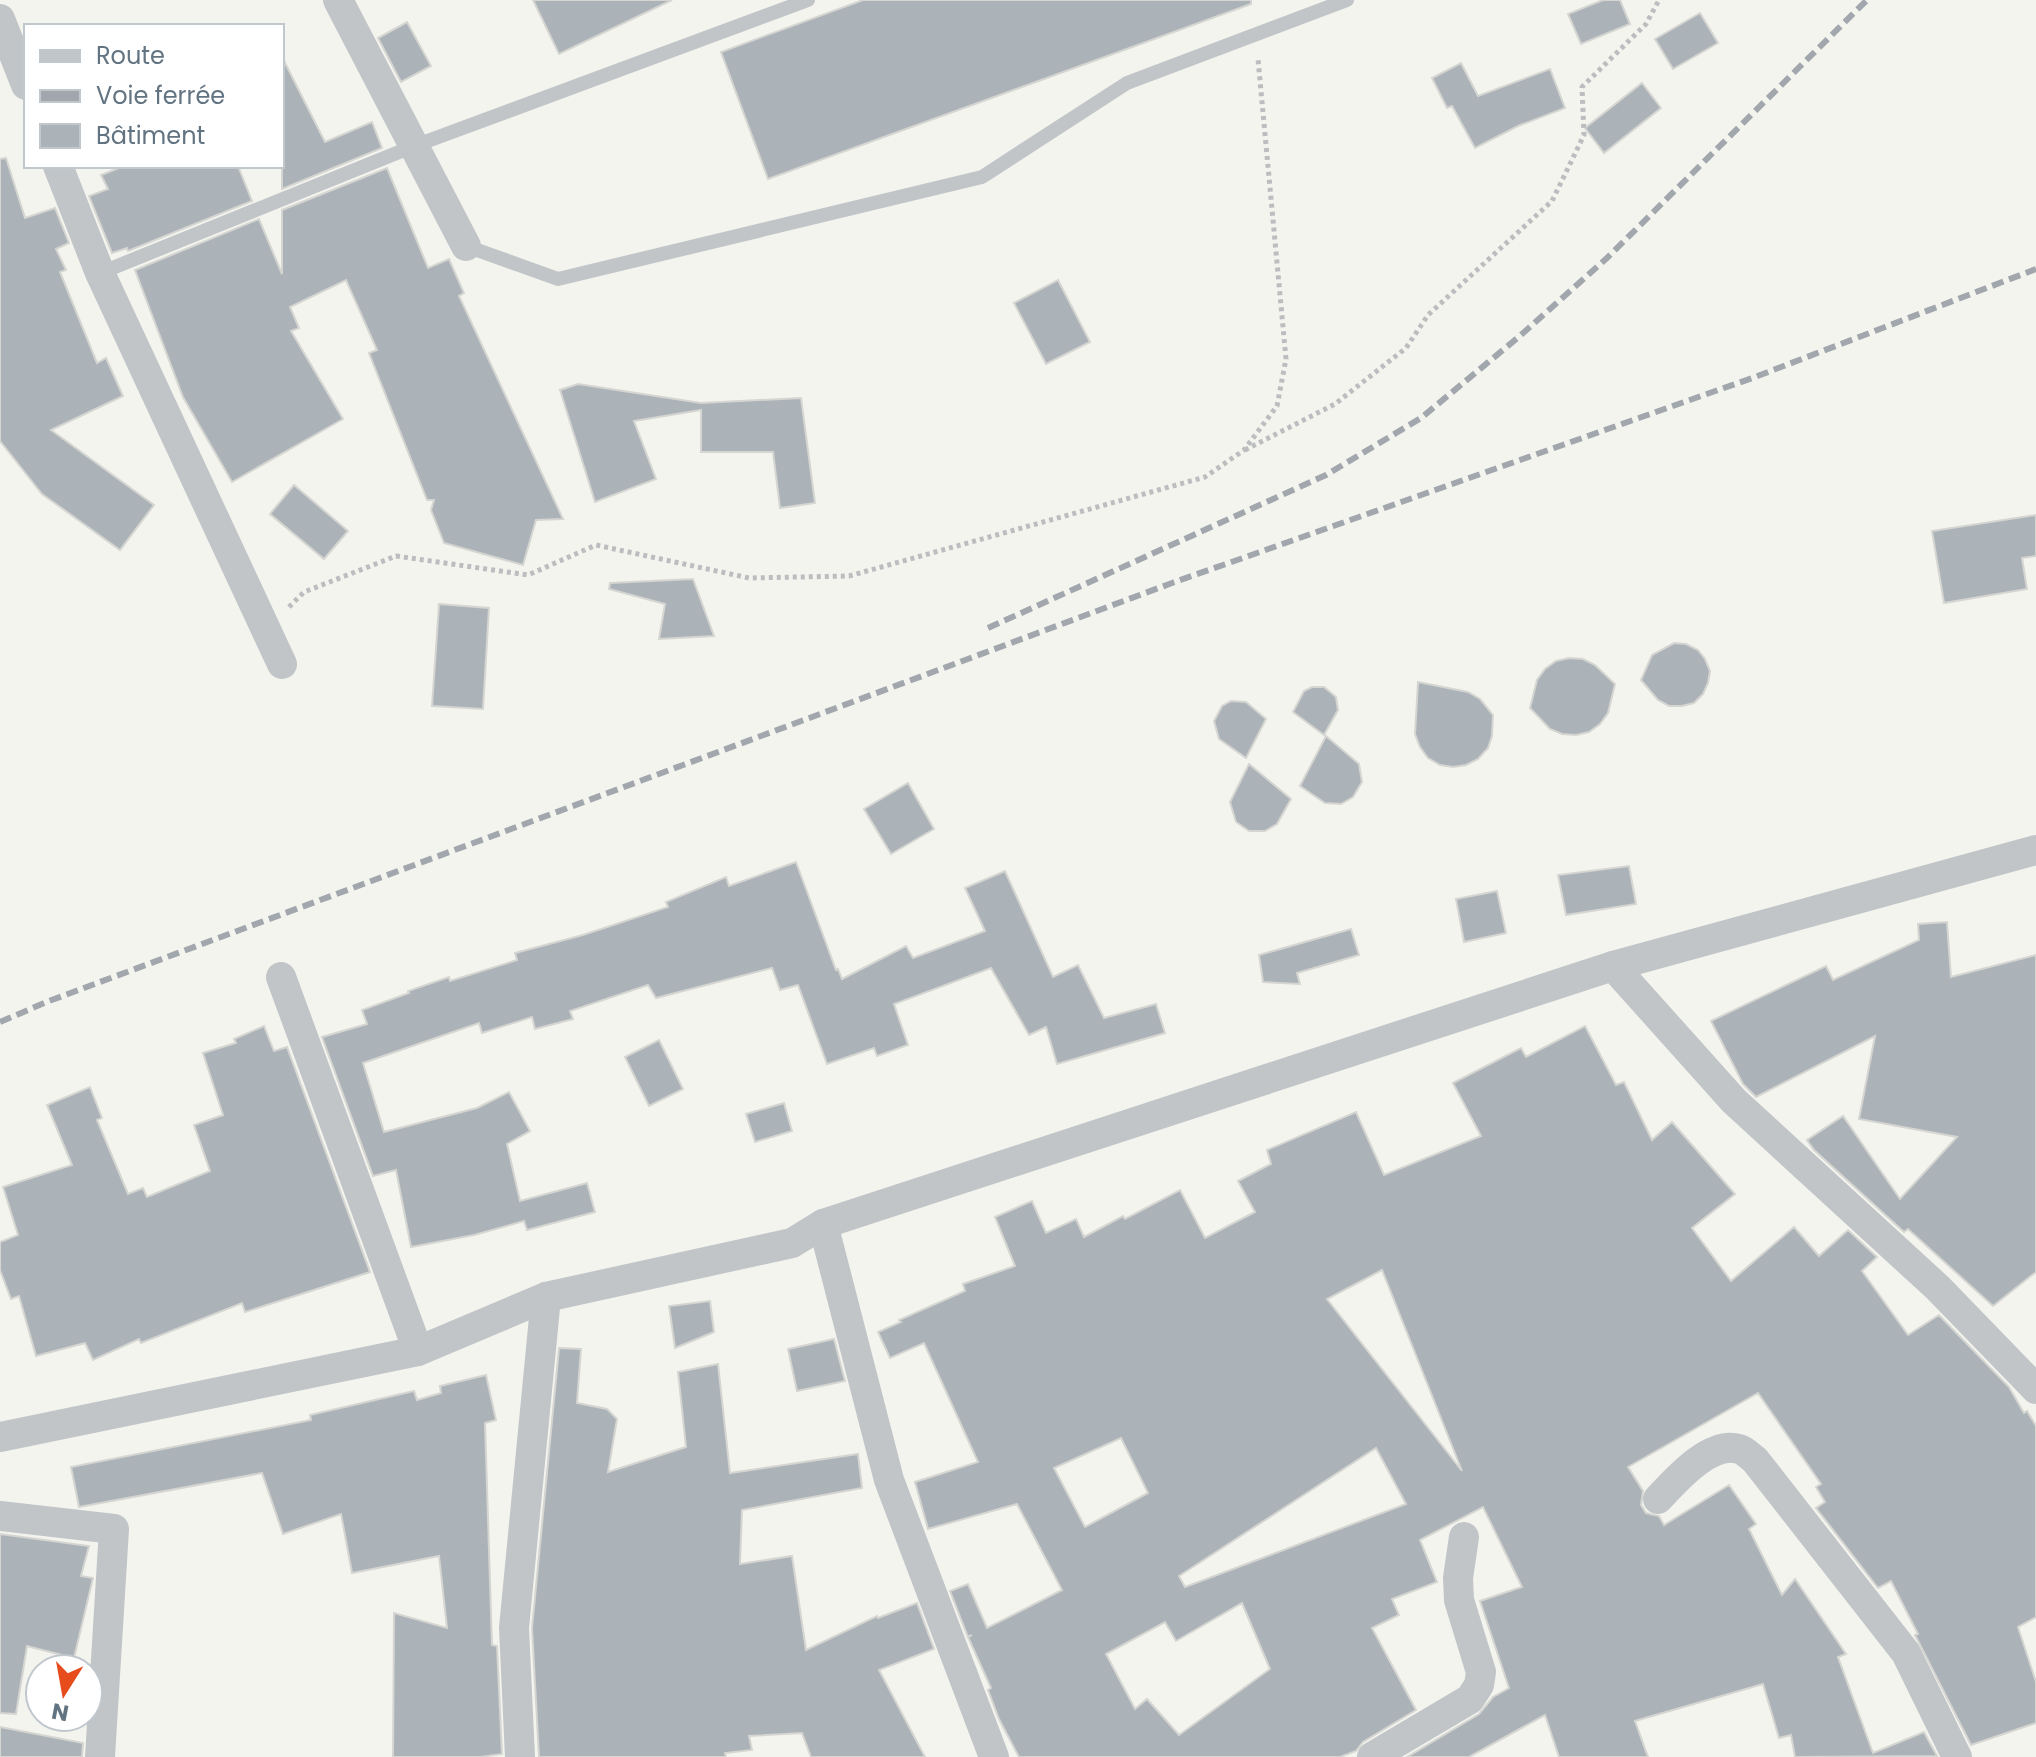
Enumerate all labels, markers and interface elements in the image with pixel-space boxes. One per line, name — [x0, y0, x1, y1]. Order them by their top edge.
legend — [24, 24, 284, 168]
text: Route — [96, 39, 165, 72]
text: Voie ferrée — [96, 79, 225, 112]
text: Bâtiment — [96, 119, 205, 152]
north arrow — [24, 1653, 104, 1733]
text: N — [49, 1695, 71, 1729]

